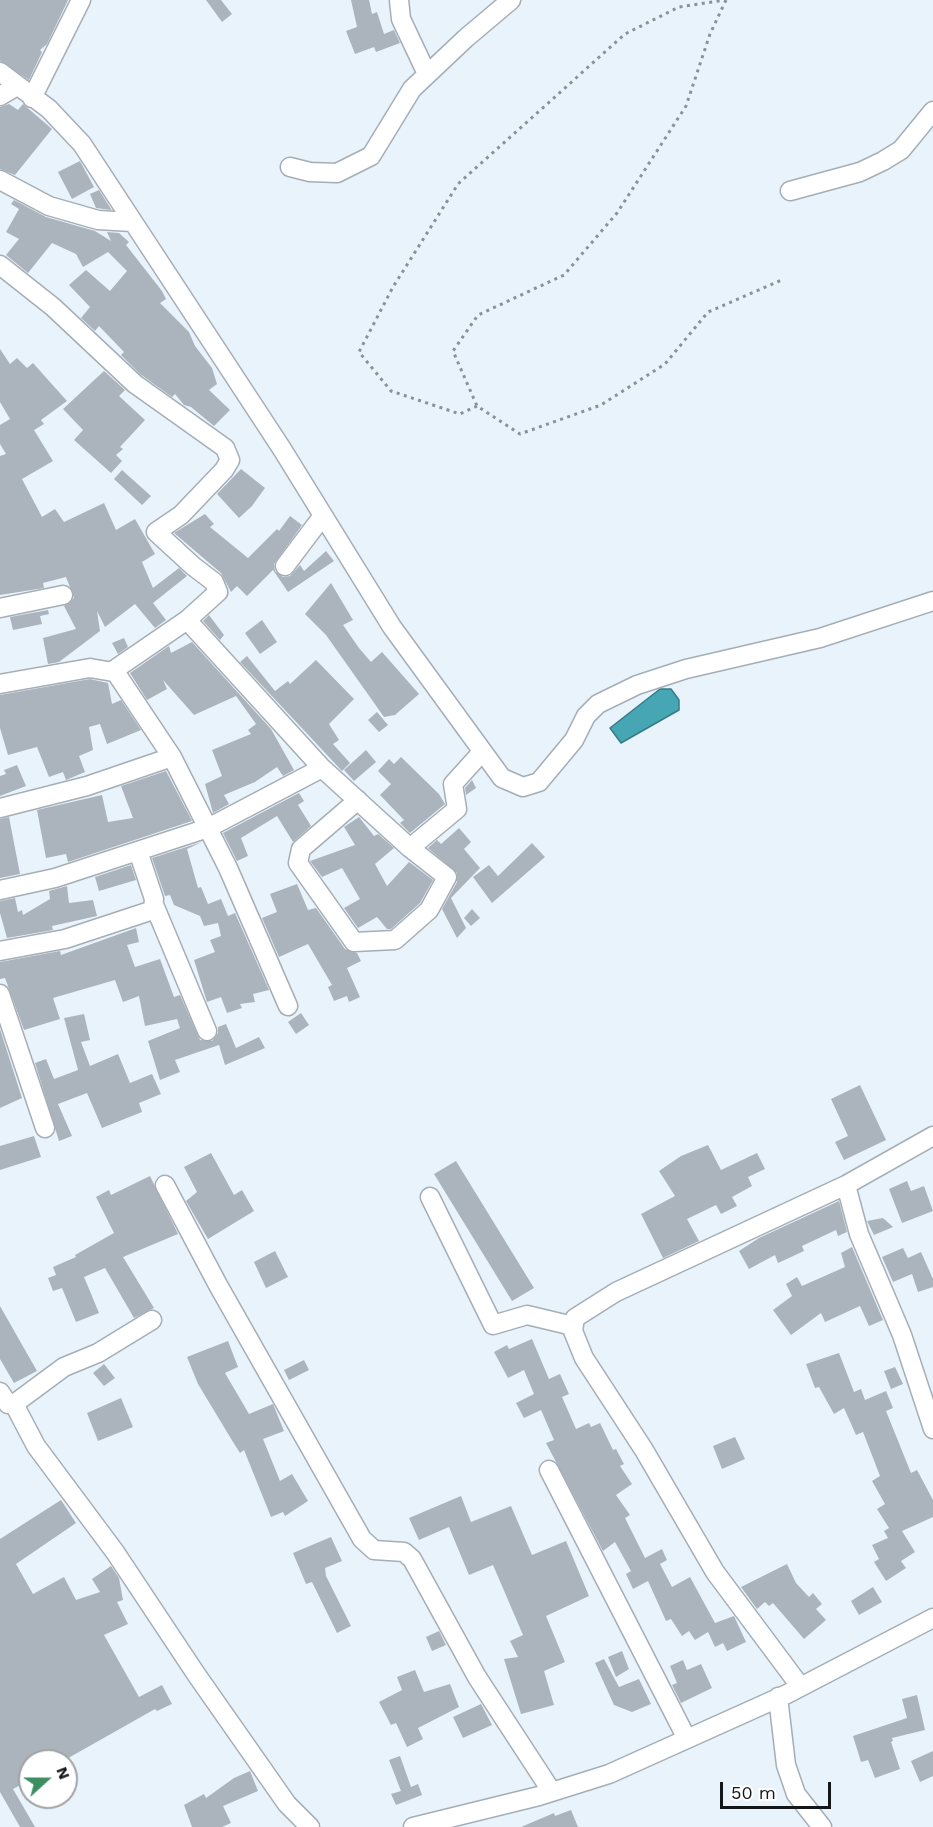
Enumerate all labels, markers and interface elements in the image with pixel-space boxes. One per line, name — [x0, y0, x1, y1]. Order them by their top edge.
north arrow — [18, 1749, 78, 1809]
text: N — [52, 1764, 74, 1782]
scale bar — [723, 1770, 834, 1808]
text: 50 m — [731, 1782, 776, 1803]

